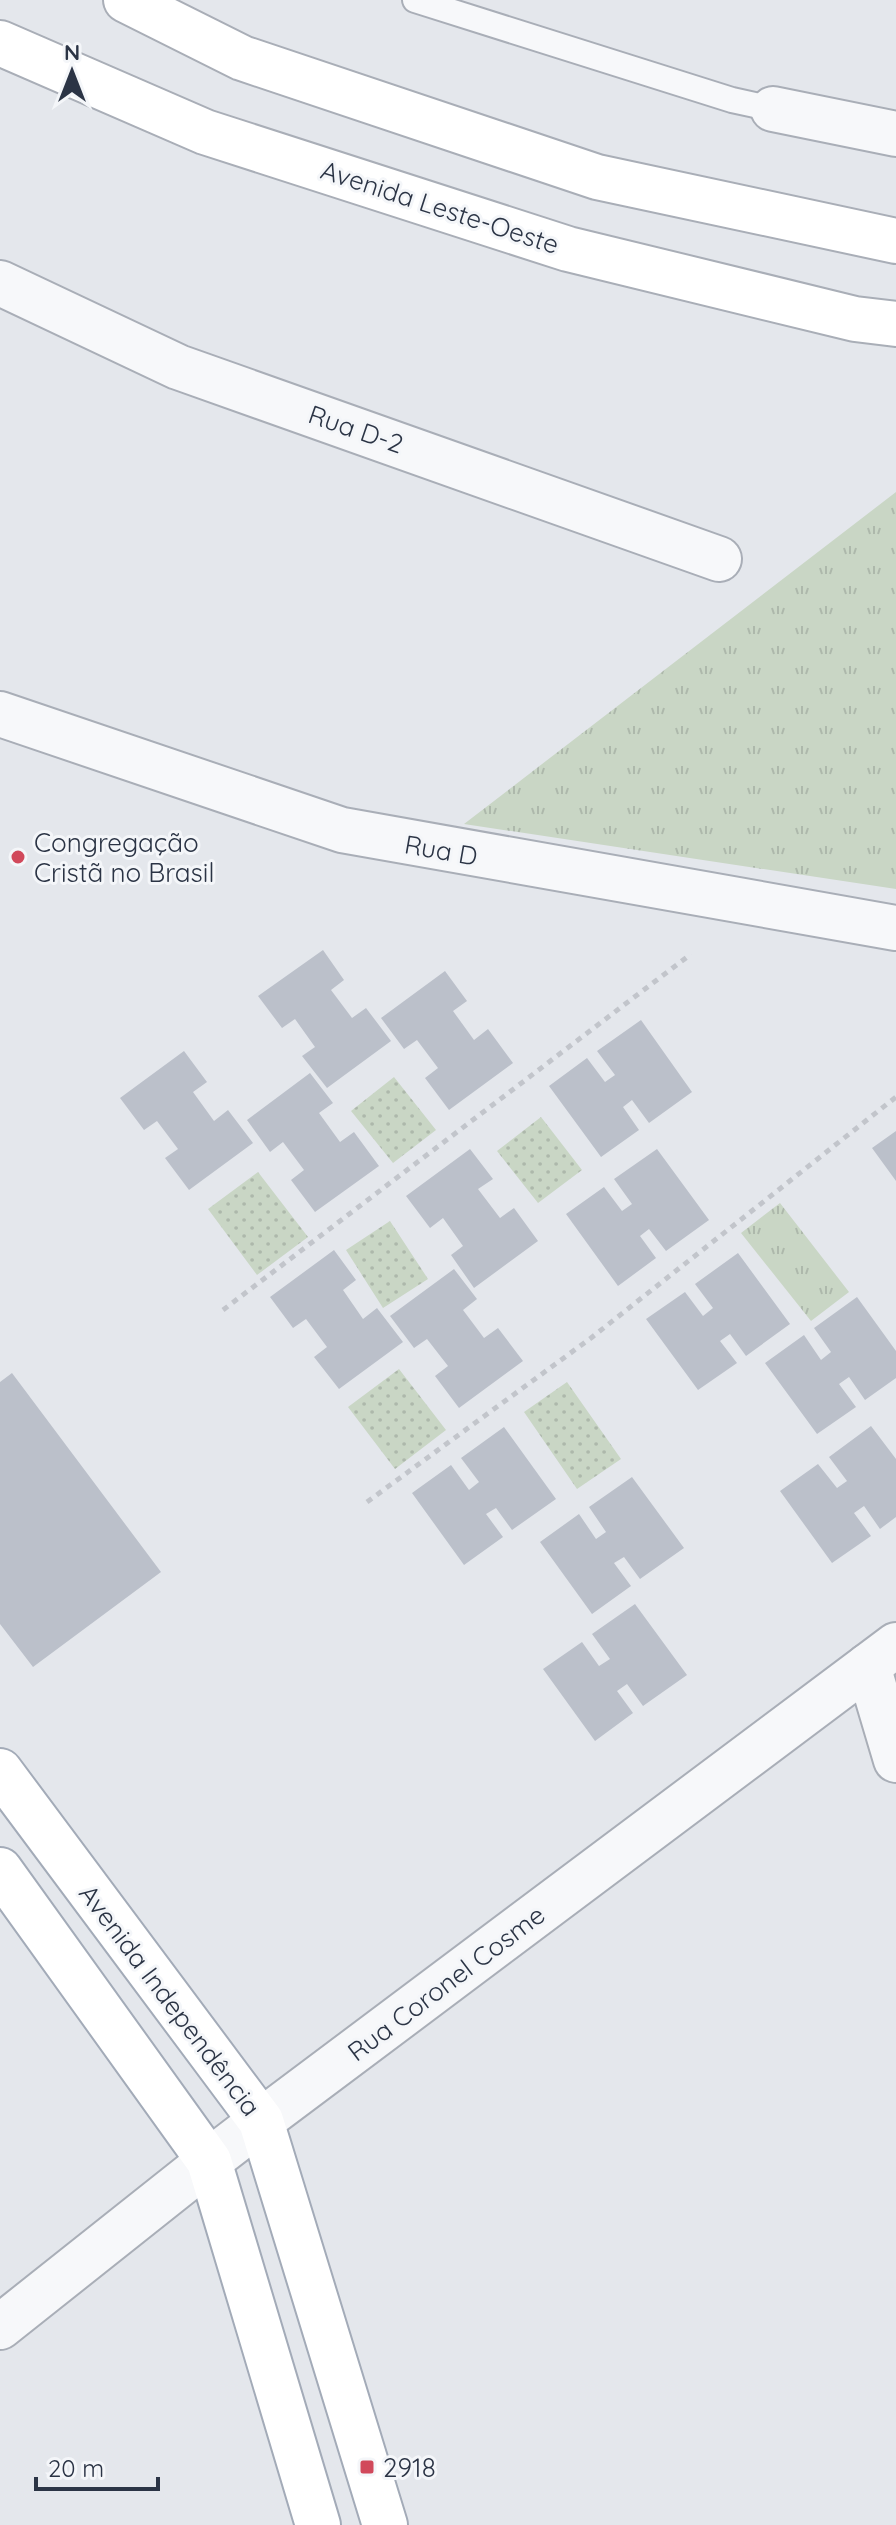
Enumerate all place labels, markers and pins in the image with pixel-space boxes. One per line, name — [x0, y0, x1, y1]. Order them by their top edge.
place label: Congregação Cristã no Brasil — [34, 826, 214, 889]
marker: Congregação Cristã no Brasil — [9, 848, 27, 866]
place label: 2918 — [383, 2451, 436, 2484]
marker: 2918 — [358, 2458, 376, 2476]

